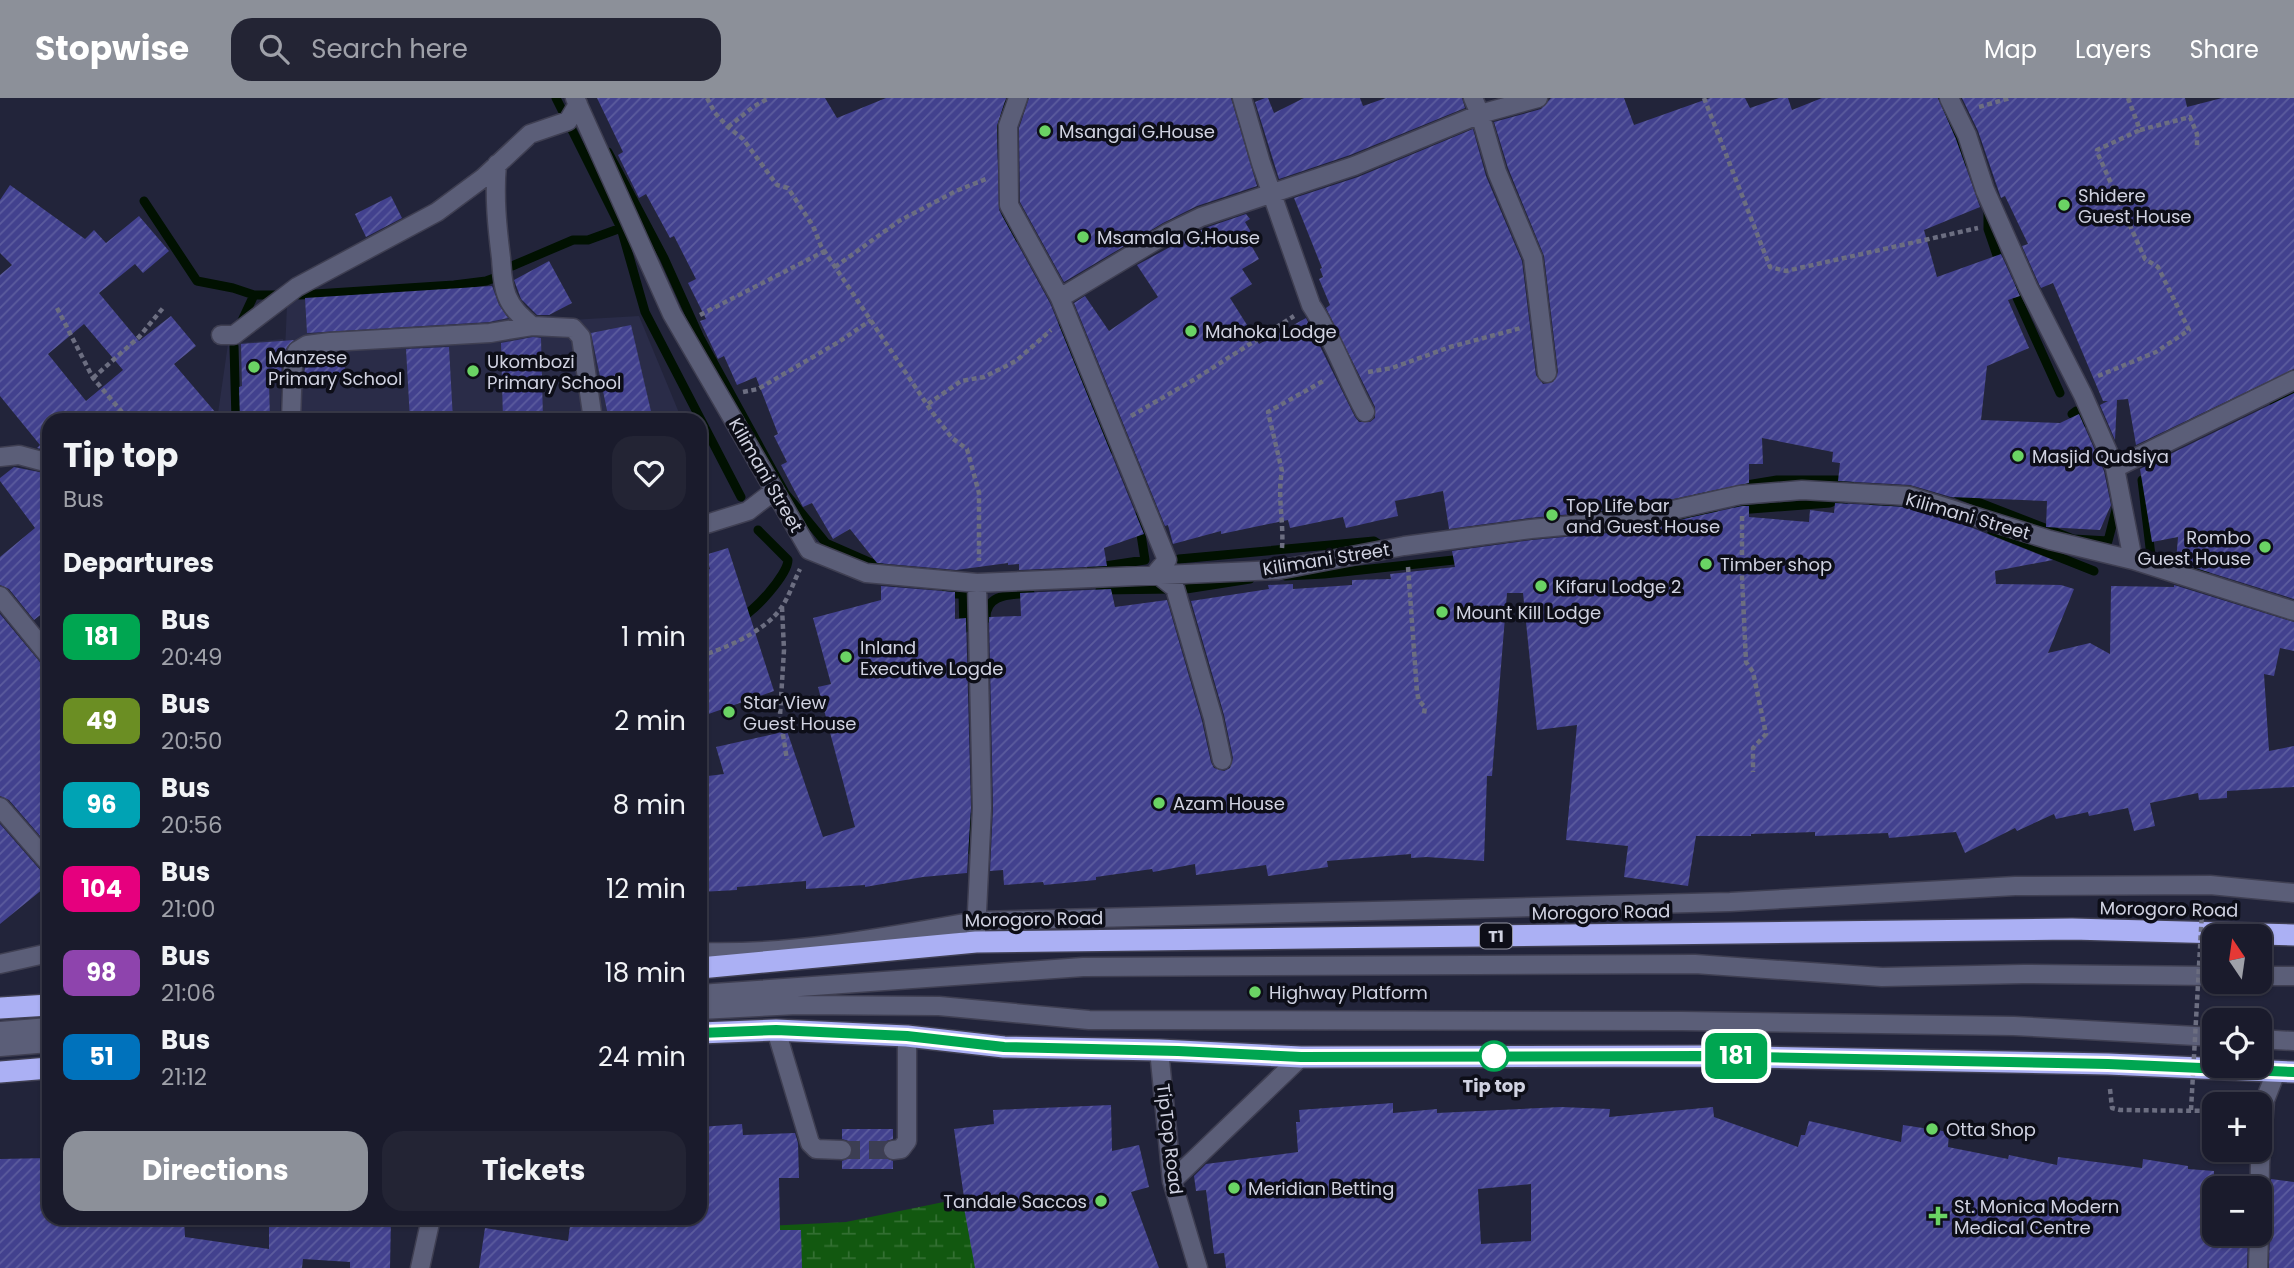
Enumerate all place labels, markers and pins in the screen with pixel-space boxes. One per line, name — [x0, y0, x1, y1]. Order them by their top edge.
place label: Msangai G.House — [1059, 119, 1215, 144]
marker: Msangai G.House — [1037, 123, 1053, 139]
place label: Shidere Guest House — [2078, 183, 2192, 229]
marker: Shidere Guest House — [2056, 197, 2072, 213]
place label: Msamala G.House — [1097, 225, 1260, 250]
marker: Msamala G.House — [1075, 229, 1091, 245]
place label: Mahoka Lodge — [1205, 319, 1337, 344]
marker: Mahoka Lodge — [1183, 323, 1199, 339]
place label: Manzese Primary School — [268, 345, 402, 391]
place label: Ukombozi Primary School — [487, 349, 621, 395]
marker: Manzese Primary School — [246, 359, 262, 375]
marker: Ukombozi Primary School — [465, 363, 481, 379]
place label: Masjid Qudsiya — [2032, 444, 2169, 469]
marker: Masjid Qudsiya — [2010, 448, 2026, 464]
place label: Top Life bar and Guest House — [1566, 493, 1720, 539]
marker: Top Life bar and Guest House — [1544, 507, 1560, 523]
place label: Rombo Guest House — [2138, 525, 2251, 571]
marker: Rombo Guest House — [2257, 539, 2273, 555]
place label: Timber shop — [1720, 552, 1832, 577]
marker: Timber shop — [1698, 556, 1714, 572]
place label: Kifaru Lodge 2 — [1555, 574, 1681, 599]
marker: Kifaru Lodge 2 — [1533, 578, 1549, 594]
place label: Mount Kill Lodge — [1456, 600, 1601, 625]
marker: Mount Kill Lodge — [1434, 604, 1450, 620]
place label: Inland Executive Logde — [860, 635, 1003, 681]
marker: Inland Executive Logde — [838, 649, 854, 665]
place label: Star View Guest House — [743, 690, 857, 736]
marker: Star View Guest House — [721, 704, 737, 720]
place label: Azam House — [1173, 791, 1285, 816]
marker: Azam House — [1151, 795, 1167, 811]
place label: Highway Platform — [1269, 980, 1428, 1005]
marker: Highway Platform — [1247, 984, 1263, 1000]
marker: Tip top — [1479, 1041, 1509, 1071]
place label: Tip top — [1463, 1073, 1525, 1098]
place label: Otta Shop — [1946, 1117, 2036, 1142]
marker: Otta Shop — [1924, 1121, 1940, 1137]
place label: Meridian Betting — [1248, 1176, 1394, 1201]
marker: Meridian Betting — [1226, 1180, 1242, 1196]
place label: Tandale Saccos — [943, 1189, 1087, 1214]
marker: Tandale Saccos — [1093, 1193, 1109, 1209]
place label: St. Monica Modern Medical Centre — [1954, 1194, 2119, 1240]
marker: St. Monica Modern Medical Centre — [1928, 1206, 1948, 1226]

